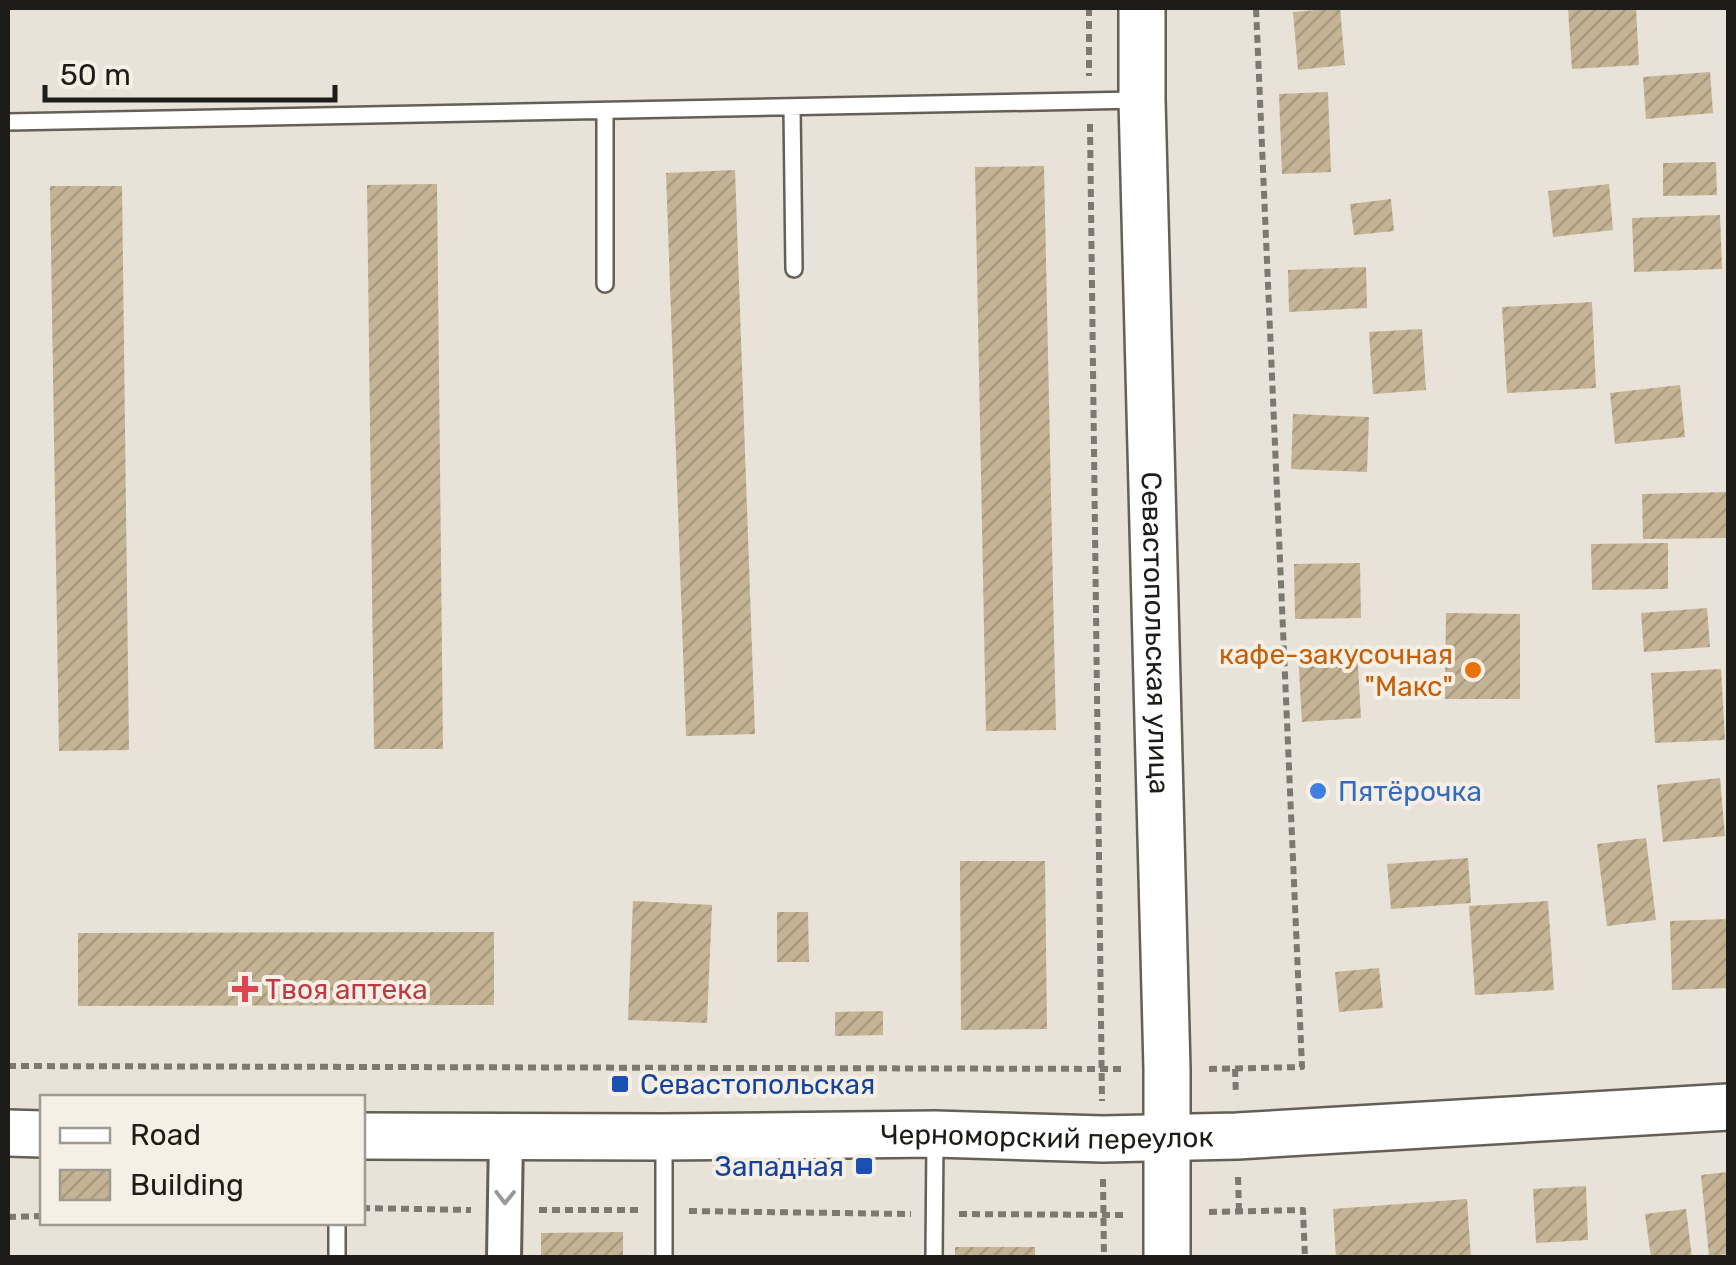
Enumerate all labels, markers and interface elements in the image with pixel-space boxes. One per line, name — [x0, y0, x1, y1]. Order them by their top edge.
scale bar — [45, 40, 335, 102]
text: 50 m — [60, 57, 131, 93]
street label: Севастопольская улица — [1135, 471, 1176, 795]
place label: кафе-закусочная "Макс" — [1219, 638, 1453, 703]
marker: кафе-закусочная "Макс" — [1462, 659, 1484, 681]
place label: Пятёрочка — [1338, 775, 1482, 808]
marker: Пятёрочка — [1307, 780, 1329, 802]
place label: Твоя аптека — [265, 973, 428, 1006]
marker: Твоя аптека — [234, 978, 256, 1000]
place label: Севастопольская — [640, 1068, 875, 1101]
marker: Севастопольская — [609, 1073, 631, 1095]
legend — [40, 1095, 365, 1225]
text: Road — [130, 1117, 201, 1153]
street label: Черноморский переулок — [880, 1118, 1214, 1156]
place label: Западная — [715, 1150, 844, 1183]
marker: Западная — [853, 1155, 875, 1177]
text: Building — [130, 1167, 244, 1203]
one-way arrow — [494, 1190, 516, 1206]

